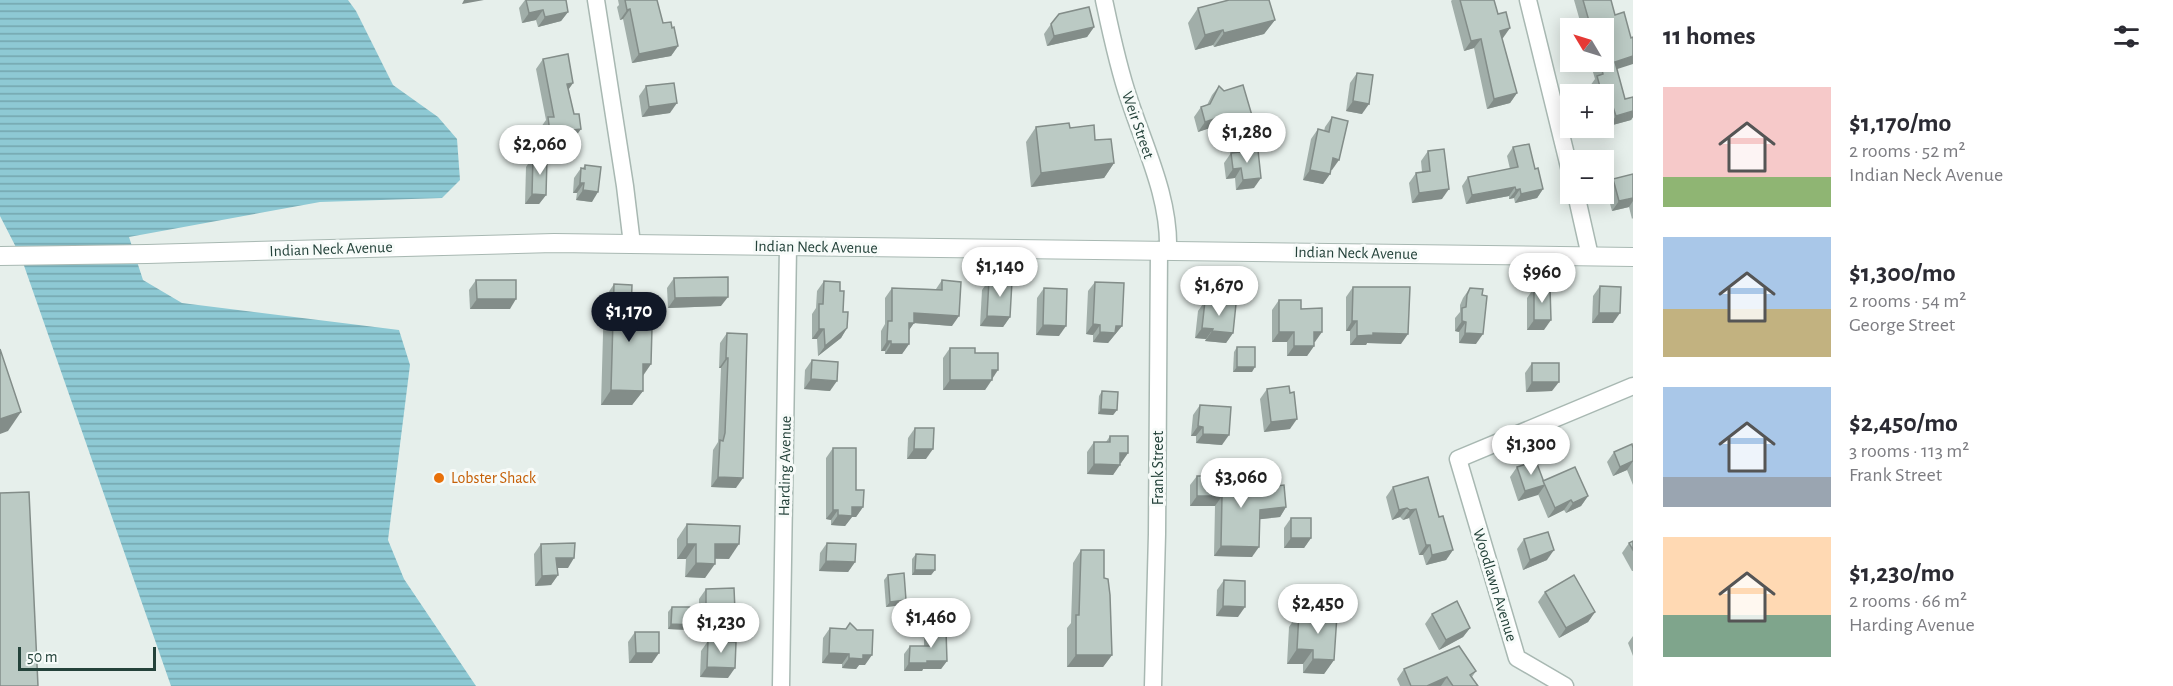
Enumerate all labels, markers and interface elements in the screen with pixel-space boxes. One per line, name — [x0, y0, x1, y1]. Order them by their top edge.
north arrow — [1560, 18, 1614, 72]
map controls — [1560, 18, 1614, 204]
icon: filters — [2110, 20, 2143, 53]
text: 11 homes — [1663, 23, 1755, 49]
button: + — [1560, 84, 1614, 138]
street label: Weir Street — [1119, 89, 1157, 161]
text: $1,170/mo — [1849, 110, 1951, 136]
icon: home — [1711, 111, 1783, 183]
pin: $1,280 — [1198, 113, 1296, 164]
text: $1,280 — [1222, 122, 1272, 142]
pin: $2,060 — [491, 125, 589, 176]
text: $2,060 — [513, 134, 567, 154]
text: 2 rooms · 52 m² — [1849, 141, 1966, 161]
button: − — [1560, 150, 1614, 204]
text: Indian Neck Avenue — [1849, 165, 2003, 185]
street label: Indian Neck Avenue — [754, 238, 878, 256]
street label: Indian Neck Avenue — [269, 239, 393, 259]
street label: Indian Neck Avenue — [1294, 244, 1418, 262]
pin: $1,140 — [951, 247, 1049, 298]
pin: $960 — [1506, 253, 1578, 304]
text: $1,140 — [976, 256, 1024, 276]
text: $1,300/mo — [1849, 260, 1956, 286]
icon: home — [1711, 261, 1783, 333]
text: $960 — [1523, 262, 1561, 282]
pin: $1,670 — [1170, 266, 1268, 317]
text: $1,670 — [1194, 275, 1244, 295]
text: 2 rooms · 54 m² — [1849, 291, 1966, 311]
pin: $1,170 — [580, 292, 678, 343]
text: $1,170 — [605, 301, 653, 321]
text: George Street — [1849, 315, 1955, 335]
text: $2,450/mo — [1849, 410, 1958, 436]
icon: home — [1711, 411, 1783, 483]
street label: Harding Avenue — [776, 416, 794, 516]
pin: $1,300 — [1482, 425, 1580, 476]
street label: Frank Street — [1150, 431, 1166, 505]
text: $1,300 — [1506, 434, 1556, 454]
text: 3 rooms · 113 m² — [1849, 441, 1969, 461]
pin: $3,060 — [1192, 458, 1290, 509]
text: Frank Street — [1849, 465, 1942, 485]
text: $3,060 — [1215, 467, 1267, 487]
place label: Lobster Shack — [451, 470, 537, 486]
marker: Lobster Shack — [432, 471, 446, 485]
street label: Woodlawn Avenue — [1470, 527, 1520, 643]
text: $1,230/mo — [1849, 560, 1954, 586]
icon: home — [1711, 561, 1783, 633]
pin: $2,450 — [1269, 584, 1367, 635]
text: 2 rooms · 66 m² — [1849, 591, 1967, 611]
text: $2,450 — [1292, 593, 1344, 613]
pin: $1,460 — [882, 598, 980, 649]
pin: $1,230 — [672, 603, 770, 654]
text: $1,460 — [906, 607, 956, 627]
text: $1,230 — [696, 612, 746, 632]
text: Harding Avenue — [1849, 615, 1975, 635]
scale bar — [18, 644, 156, 672]
text: 50 m — [27, 649, 58, 665]

